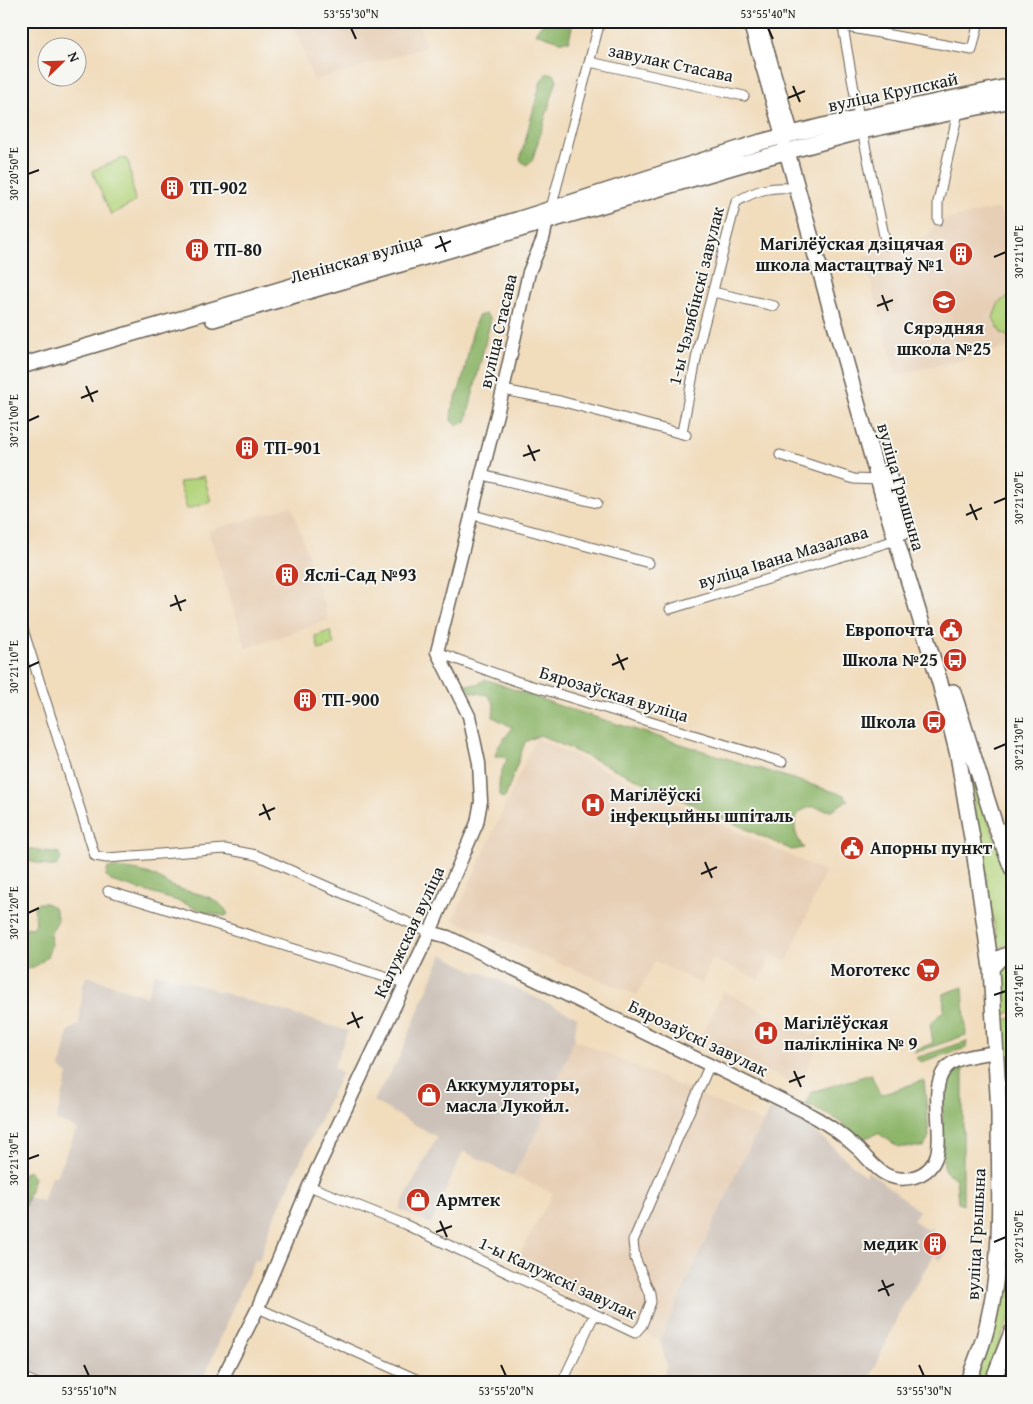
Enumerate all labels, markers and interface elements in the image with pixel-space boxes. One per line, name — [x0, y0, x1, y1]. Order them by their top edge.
text: 53°55'30"N — [323, 5, 379, 22]
text: 53°55'40"N — [740, 5, 796, 22]
street label: завулак Стасава — [606, 36, 737, 89]
north arrow — [38, 38, 88, 88]
text: N — [63, 49, 85, 66]
street label: вуліца Крупскай — [825, 64, 961, 118]
text: 30°20'50"E — [5, 147, 22, 201]
place label: ТП-902 — [190, 174, 247, 201]
building icon: ТП-902 — [159, 175, 185, 201]
street label: 1-ы Чэлябінскі завулак — [660, 203, 731, 388]
text: 30°21'10"E — [1010, 225, 1027, 279]
street label: Ленінская вуліца — [286, 227, 426, 290]
place label: Магілёўская дзіцячая школа мастацтваў №1 — [756, 230, 944, 278]
place label: ТП-80 — [214, 236, 262, 263]
building icon: ТП-80 — [184, 237, 210, 263]
building icon: Магілёўская дзіцячая школа мастацтваў №1 — [948, 241, 974, 267]
street label: вуліца Стасава — [471, 271, 524, 391]
school or university icon: Сярэдняя школа №25 — [931, 289, 957, 315]
place label: Сярэдняя школа №25 — [897, 314, 991, 362]
text: 30°21'00"E — [5, 394, 22, 448]
street label: вуліца Грышына — [870, 420, 933, 554]
place label: ТП-901 — [264, 434, 321, 461]
building icon: ТП-901 — [234, 435, 260, 461]
text: 30°21'20"E — [1010, 471, 1027, 525]
street label: вуліца Iвана Мазалава — [695, 518, 872, 595]
place label: Яслі-Сад №93 — [303, 561, 417, 588]
building icon: Яслі-Сад №93 — [274, 562, 300, 588]
place label: Европочта — [845, 616, 935, 643]
public building icon: Европочта — [938, 617, 964, 643]
text: 30°21'10"E — [5, 640, 22, 694]
place label: Школа №25 — [842, 646, 938, 673]
bus stop icon: Школа №25 — [942, 647, 968, 673]
street label: Бярозаўская вуліца — [536, 658, 692, 729]
place label: ТП-900 — [322, 686, 379, 713]
building icon: ТП-900 — [292, 687, 318, 713]
place label: Школа — [861, 708, 917, 735]
bus stop icon: Школа — [921, 709, 947, 735]
text: 30°21'30"E — [1010, 717, 1027, 771]
place label: Магілёўскі інфекцыйны шпіталь — [610, 781, 794, 829]
hospital icon: Магілёўскі інфекцыйны шпіталь — [580, 792, 606, 818]
place label: Апорны пункт — [870, 834, 992, 861]
public building icon: Апорны пункт — [839, 835, 865, 861]
street label: Калужская вуліца — [366, 861, 451, 1002]
text: 30°21'20"E — [5, 886, 22, 940]
place label: Моготекс — [831, 956, 910, 983]
supermarket icon: Моготекс — [915, 957, 941, 983]
text: 30°21'40"E — [1010, 964, 1027, 1018]
street label: Бярозаўскі завулак — [624, 992, 773, 1083]
place label: Магілёўская паліклініка № 9 — [784, 1009, 918, 1057]
hospital icon: Магілёўская паліклініка № 9 — [753, 1020, 779, 1046]
place label: Аккумуляторы, масла Лукойл. — [446, 1071, 579, 1119]
shop icon: Аккумуляторы, масла Лукойл. — [416, 1082, 442, 1108]
text: 30°21'30"E — [5, 1132, 22, 1186]
street label: вуліца Грышына — [959, 1167, 992, 1301]
place label: Армтек — [436, 1186, 501, 1213]
shop icon: Армтек — [405, 1187, 431, 1213]
text: 30°21'50"E — [1010, 1210, 1027, 1264]
street label: 1-ы Калужскі завулак — [475, 1229, 642, 1326]
place label: медик — [863, 1230, 919, 1257]
building icon: медик — [922, 1231, 948, 1257]
text: 53°55'10"N — [61, 1382, 117, 1399]
text: 53°55'20"N — [478, 1382, 534, 1399]
text: 53°55'30"N — [896, 1382, 952, 1399]

